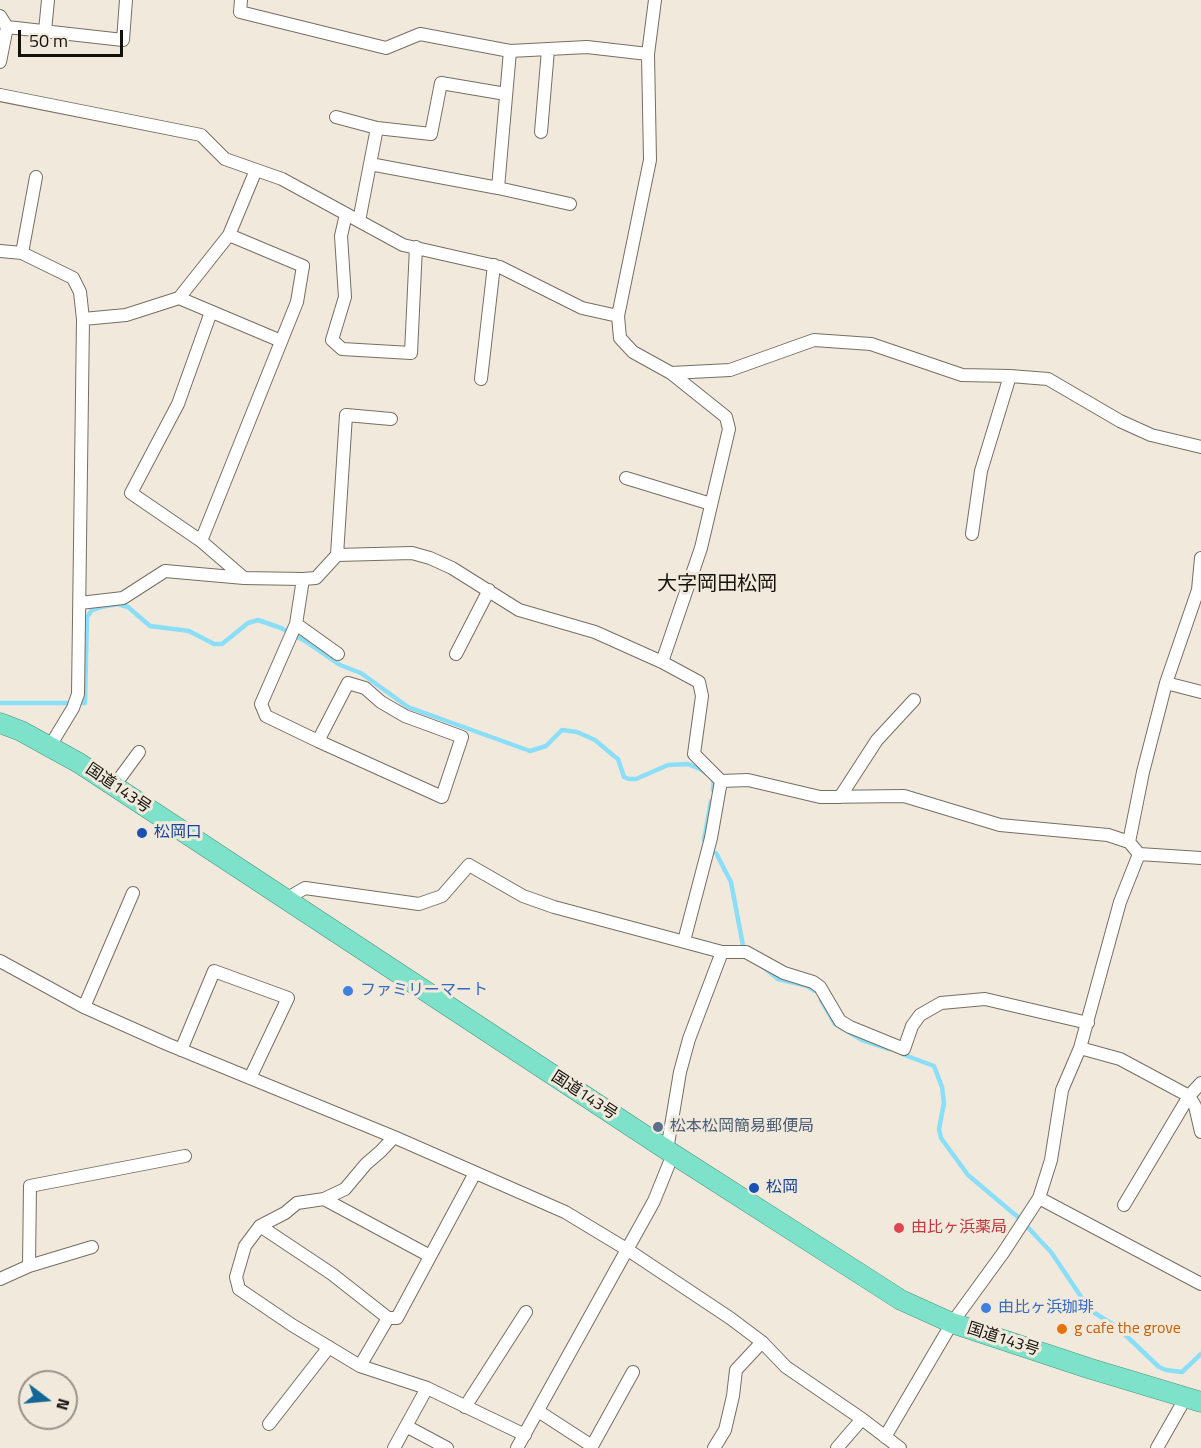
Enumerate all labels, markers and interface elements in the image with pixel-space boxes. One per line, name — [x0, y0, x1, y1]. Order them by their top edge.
scale bar — [21, 18, 126, 56]
text: 50 m — [29, 27, 68, 54]
district label: 大字岡田松岡 — [657, 573, 777, 597]
street label: 国道143号 — [82, 760, 154, 818]
place label: 松岡口 — [154, 823, 202, 843]
marker: 松岡口 — [135, 826, 149, 840]
place label: ファミリーマート — [360, 981, 488, 1001]
marker: ファミリーマート — [341, 984, 355, 998]
street label: 国道143号 — [547, 1068, 621, 1124]
place label: 松本松岡簡易郵便局 — [670, 1117, 814, 1137]
marker: 松本松岡簡易郵便局 — [651, 1120, 665, 1134]
place label: 松岡 — [766, 1178, 798, 1198]
marker: 松岡 — [747, 1181, 761, 1195]
place label: 由比ヶ浜薬局 — [911, 1218, 1007, 1238]
marker: 由比ヶ浜薬局 — [892, 1221, 906, 1235]
place label: 由比ヶ浜珈琲 — [998, 1298, 1094, 1318]
marker: 由比ヶ浜珈琲 — [979, 1301, 993, 1315]
street label: 国道143号 — [964, 1319, 1042, 1361]
place label: g cafe the grove — [1074, 1319, 1181, 1339]
marker: g cafe the grove — [1055, 1322, 1069, 1336]
north arrow — [18, 1370, 78, 1430]
text: N — [50, 1396, 76, 1413]

